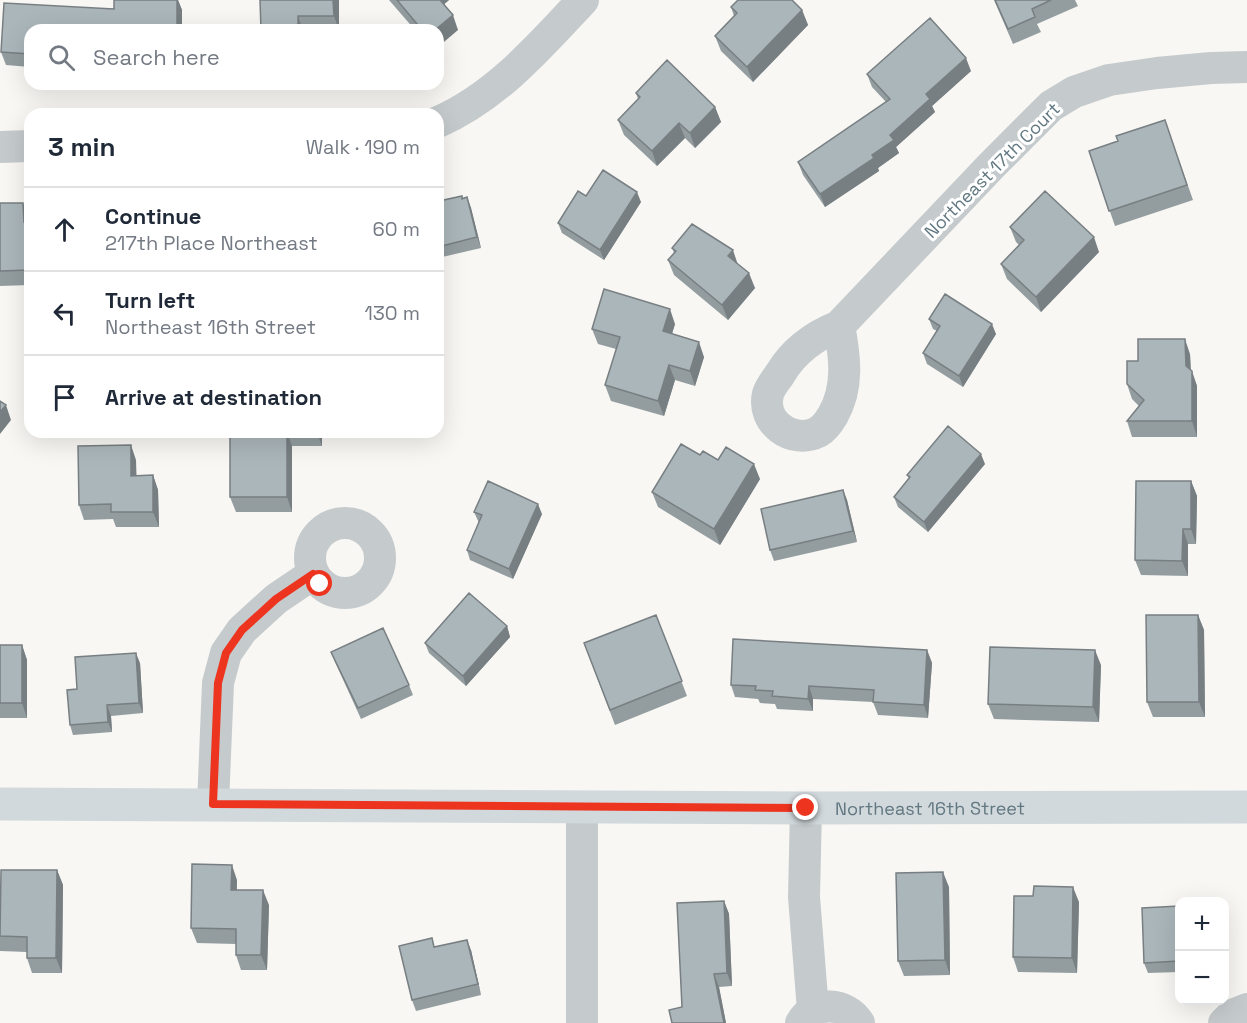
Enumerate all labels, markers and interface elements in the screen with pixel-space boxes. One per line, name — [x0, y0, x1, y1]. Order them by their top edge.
search box — [24, 24, 444, 90]
icon: search — [45, 41, 78, 74]
text: Search here — [93, 43, 220, 71]
street label: Northeast 17th Court — [919, 97, 1065, 243]
text: 3 min — [48, 130, 116, 164]
text: Walk · 190 m — [306, 134, 420, 160]
text: Continue — [105, 202, 201, 230]
icon: ahead — [48, 213, 81, 246]
text: 60 m — [373, 216, 420, 242]
text: 217th Place Northeast — [105, 230, 318, 256]
text: Turn left — [105, 286, 195, 314]
icon: left — [48, 297, 81, 330]
text: 130 m — [364, 300, 420, 326]
text: Northeast 16th Street — [105, 314, 316, 340]
icon: arrive — [48, 381, 81, 414]
text: Arrive at destination — [105, 383, 322, 411]
route start — [306, 570, 332, 596]
route end — [792, 794, 818, 820]
street label: Northeast 16th Street — [835, 796, 1025, 819]
map controls — [1175, 897, 1229, 1005]
button: + — [1175, 897, 1229, 951]
button: − — [1175, 951, 1229, 1005]

